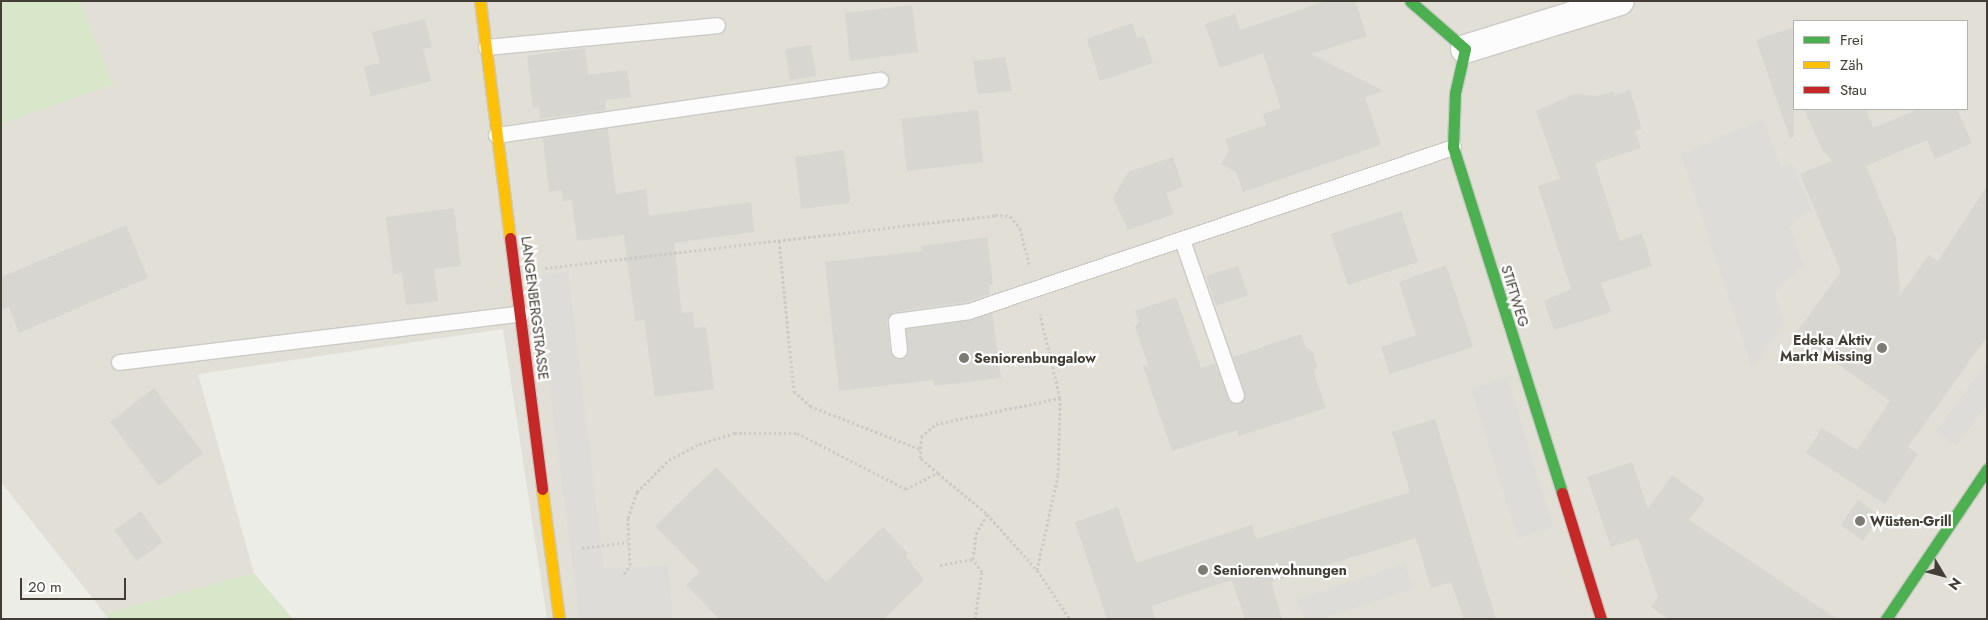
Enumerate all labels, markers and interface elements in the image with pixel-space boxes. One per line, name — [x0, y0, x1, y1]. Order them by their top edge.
legend — [1793, 20, 1968, 110]
text: Frei — [1840, 29, 1864, 51]
text: Zäh — [1840, 54, 1863, 76]
text: Stau — [1840, 79, 1867, 101]
street label: LANGENBERGSTRASSE — [518, 235, 552, 381]
street label: STIFTWEG — [1498, 263, 1532, 329]
place label: Edeka Aktiv Markt Missing — [1780, 332, 1872, 364]
marker: Edeka Aktiv Markt Missing — [1876, 342, 1888, 354]
place label: Seniorenbungalow — [974, 350, 1096, 366]
marker: Seniorenbungalow — [958, 352, 970, 364]
place label: Wüsten-Grill — [1870, 513, 1952, 529]
marker: Wüsten-Grill — [1854, 515, 1866, 527]
north arrow — [1918, 550, 1968, 600]
place label: Seniorenwohnungen — [1213, 562, 1347, 578]
marker: Seniorenwohnungen — [1197, 564, 1209, 576]
scale bar — [22, 568, 129, 600]
text: N — [1944, 574, 1966, 594]
text: 20 m — [28, 576, 62, 598]

